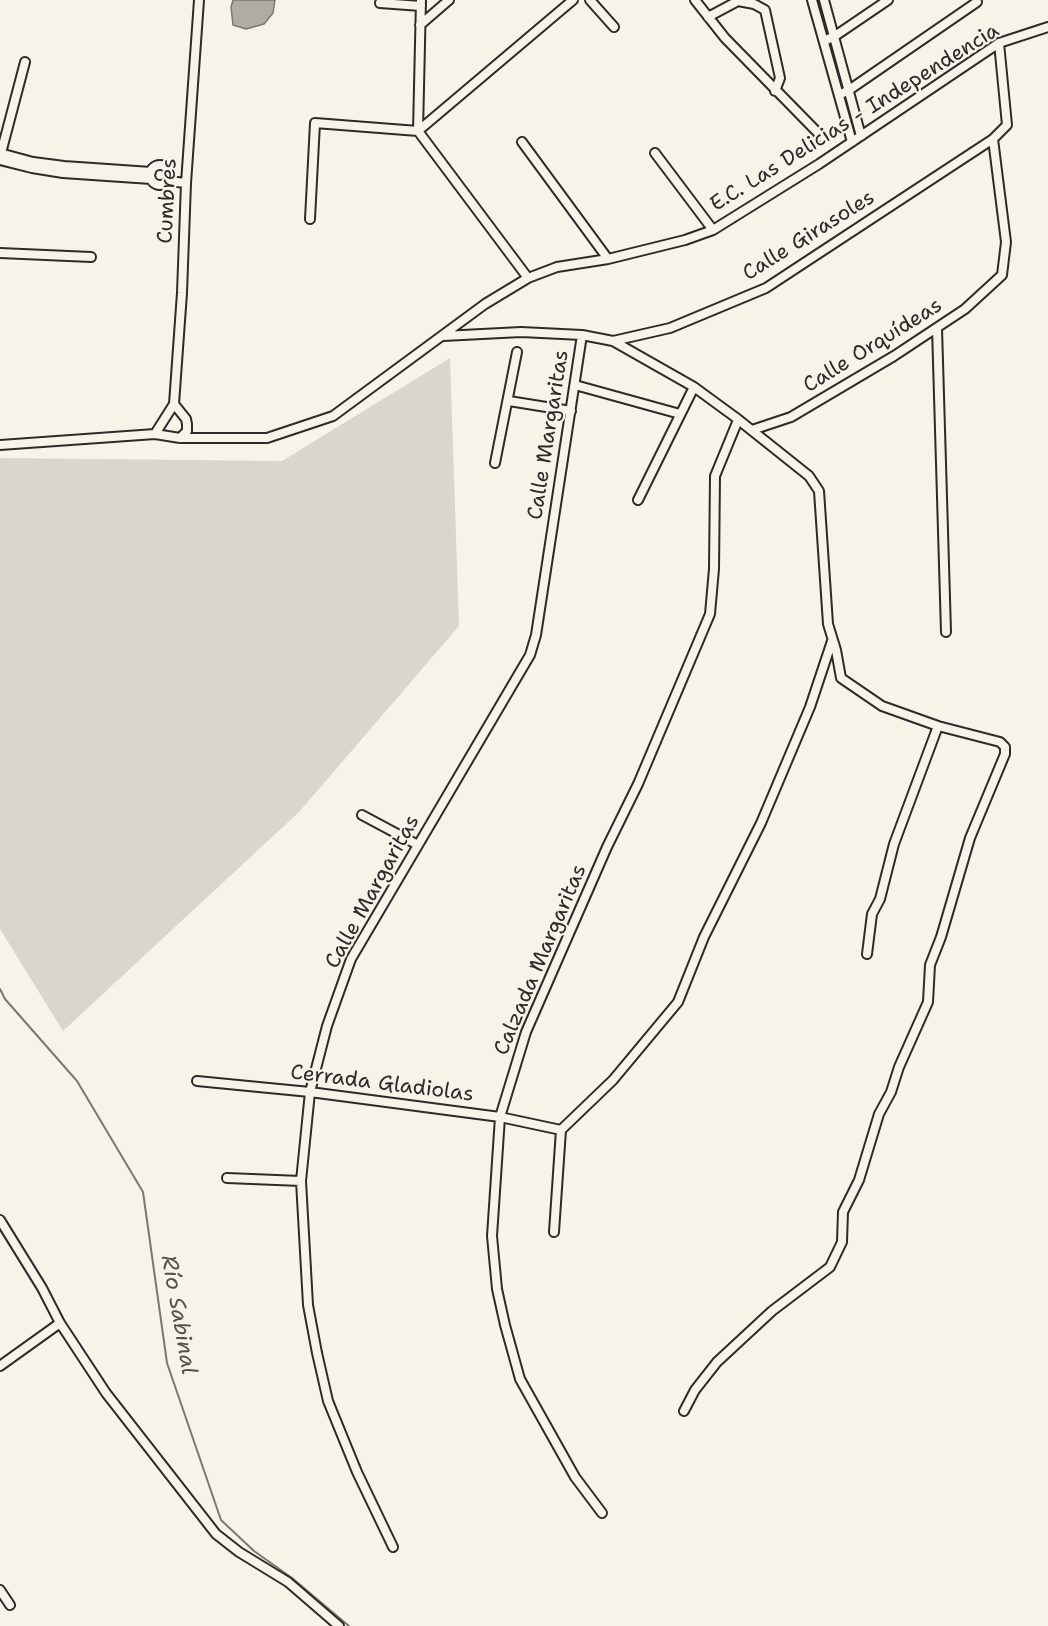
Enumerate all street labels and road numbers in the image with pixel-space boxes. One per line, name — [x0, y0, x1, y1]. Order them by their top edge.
street label: E.C. Las Delicias - Independencia — [706, 18, 1004, 218]
street label: Cumbres — [153, 158, 183, 244]
street label: Calle Girasoles — [738, 185, 880, 287]
street label: Calle Orquídeas — [799, 293, 947, 399]
street label: Calle Margaritas — [523, 348, 575, 522]
street label: Calle Margaritas — [320, 811, 426, 973]
street label: Calzada Margaritas — [489, 861, 593, 1059]
street label: Cerrada Gladiolas — [289, 1060, 475, 1108]

